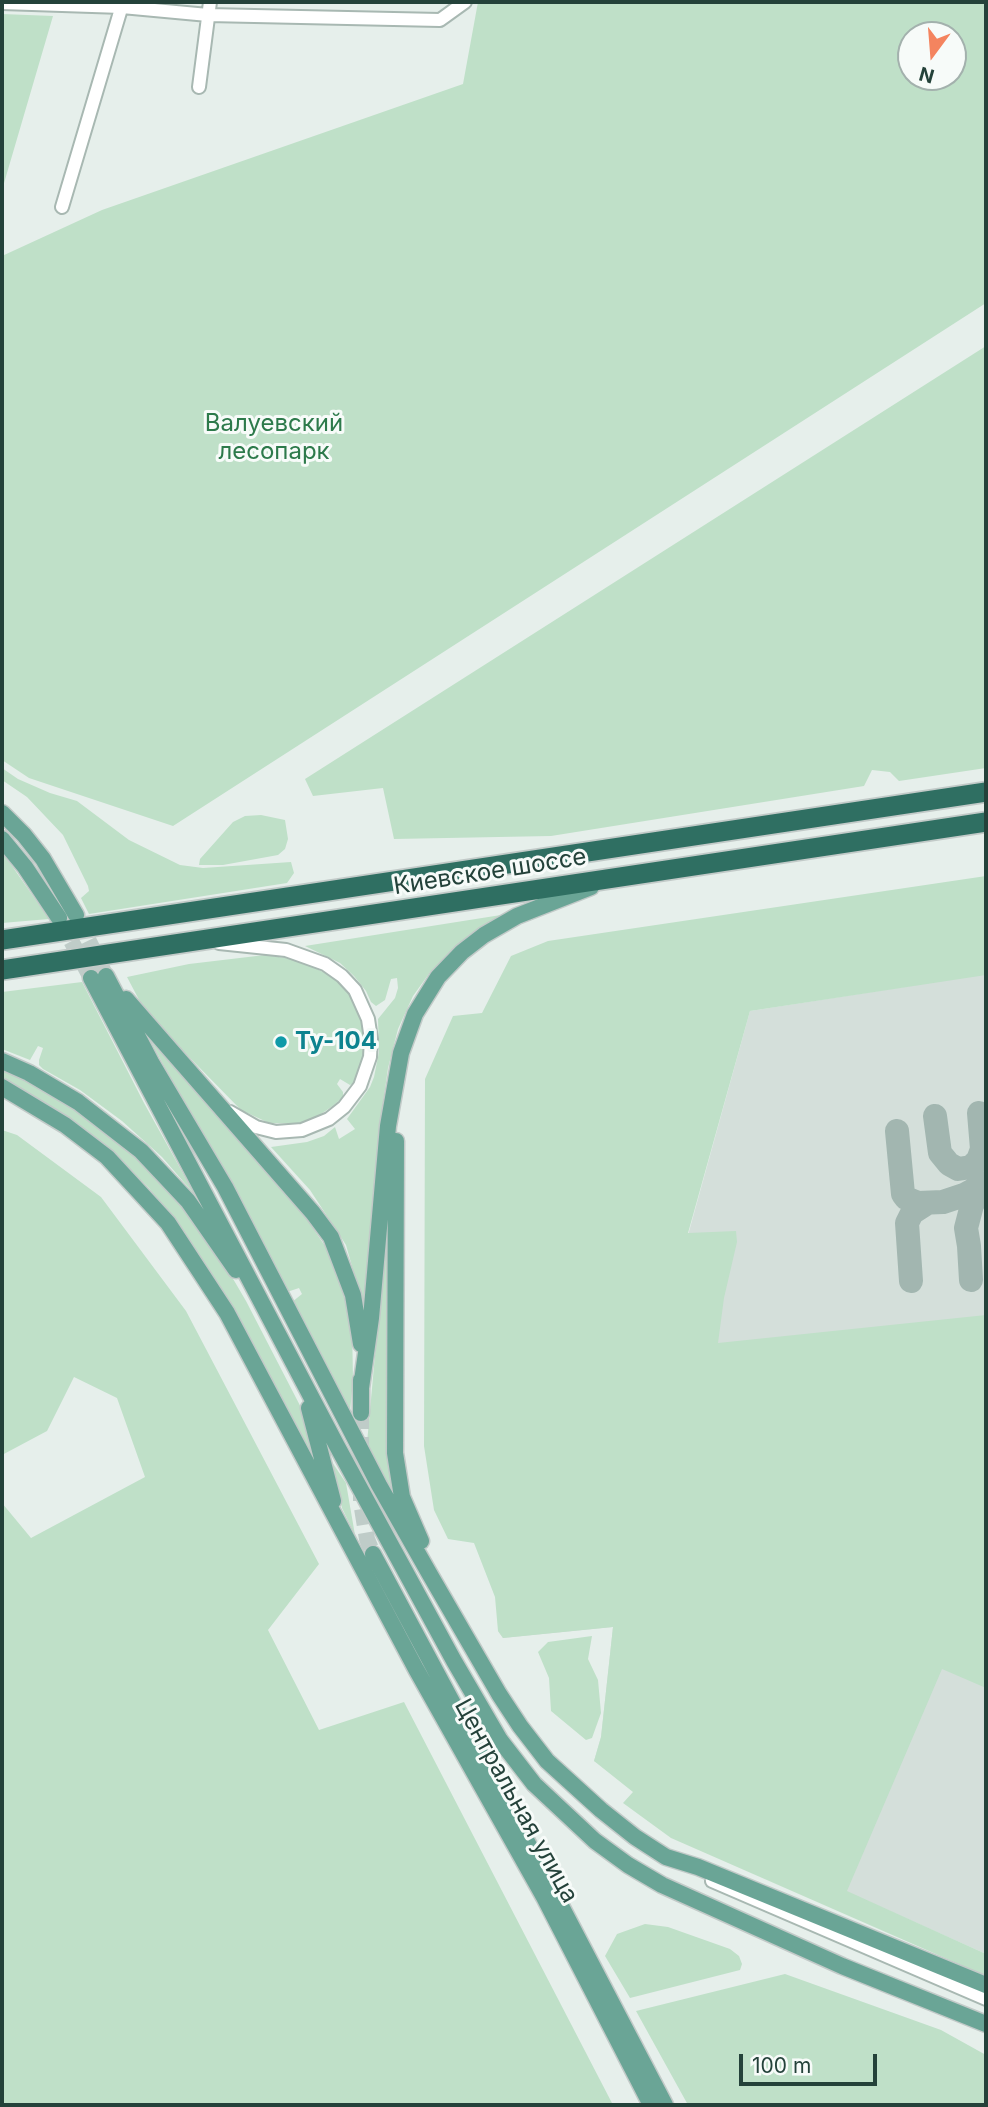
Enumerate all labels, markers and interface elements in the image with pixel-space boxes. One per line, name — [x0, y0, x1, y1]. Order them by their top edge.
north arrow — [897, 21, 967, 91]
text: N — [917, 62, 937, 88]
park label: Валуевский лесопарк — [205, 410, 343, 466]
street label: Киевское шоссе — [392, 843, 588, 901]
place label: Ту-104 — [295, 1028, 377, 1056]
marker: Ту-104 — [273, 1034, 289, 1050]
street label: Центральная улица — [448, 1694, 584, 1908]
scale bar — [743, 2040, 881, 2084]
text: 100 m — [752, 2053, 811, 2078]

